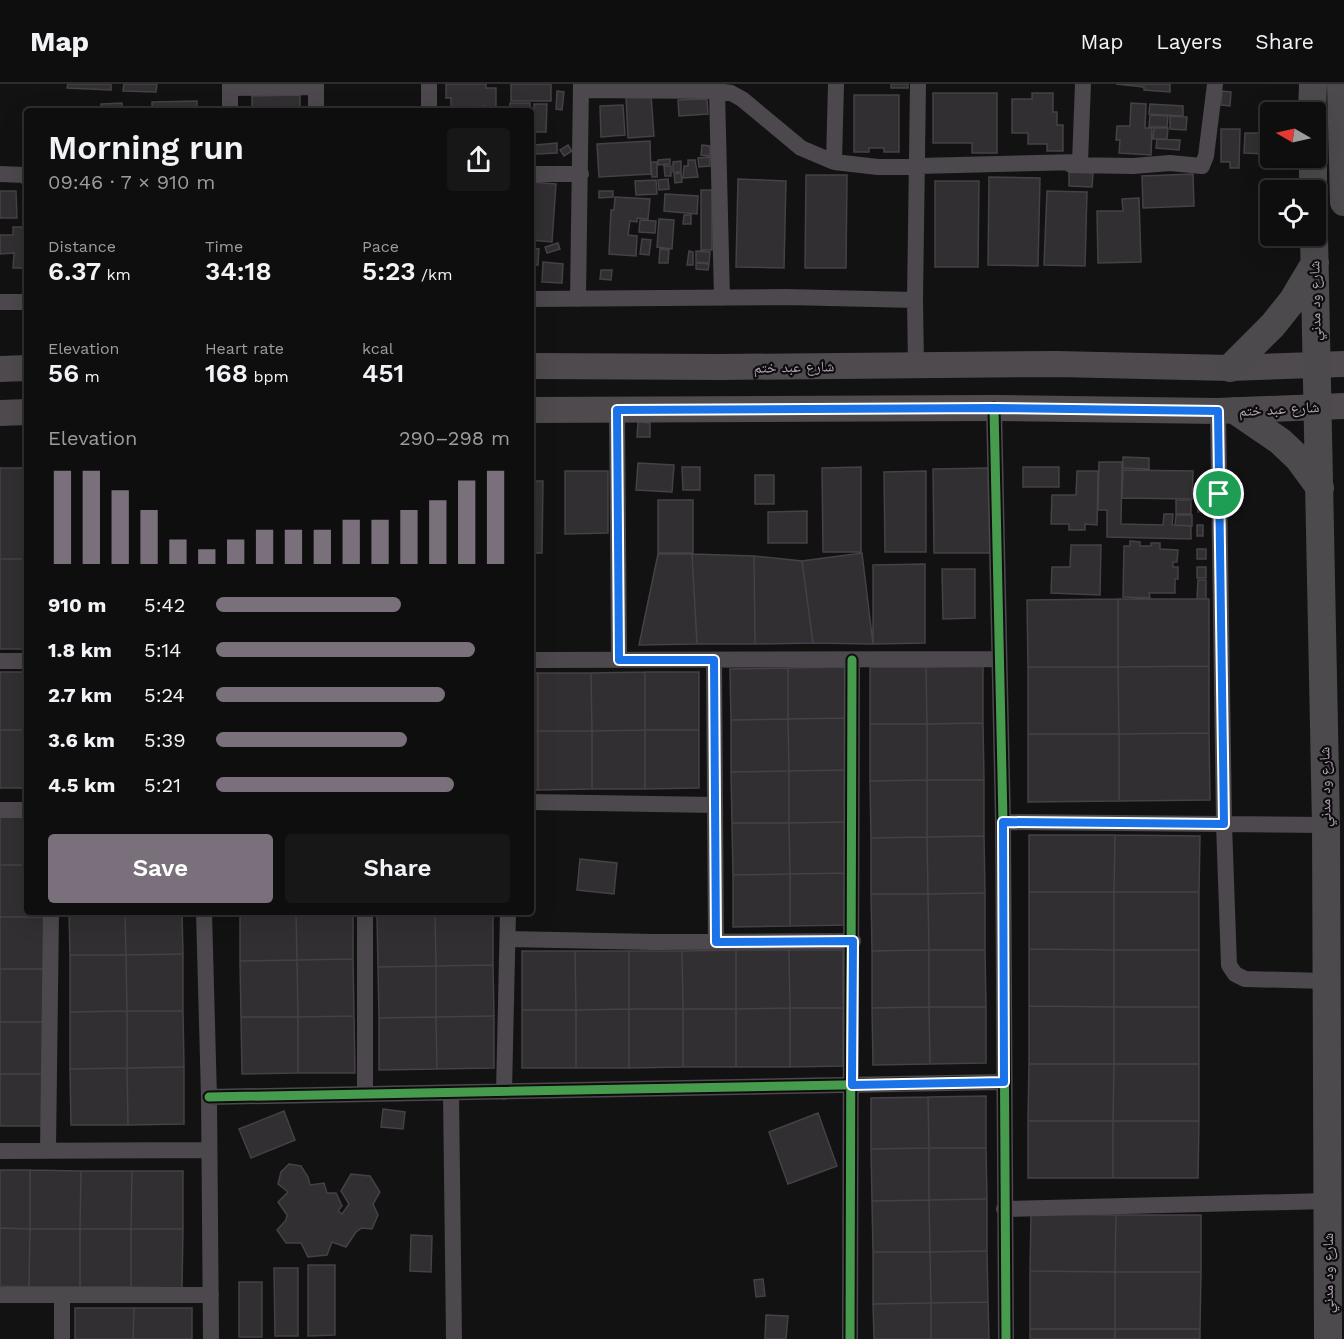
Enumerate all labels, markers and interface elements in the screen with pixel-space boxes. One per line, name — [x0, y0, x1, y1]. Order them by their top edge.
text: Map — [30, 25, 89, 58]
text: Map — [1080, 29, 1123, 54]
text: Layers — [1156, 29, 1222, 54]
text: Share — [1255, 29, 1314, 54]
north arrow — [1260, 102, 1326, 168]
map controls — [1260, 102, 1326, 246]
text: Morning run — [48, 128, 244, 167]
button: share — [447, 128, 510, 191]
text: 09:46 · 7 × 910 m — [48, 170, 215, 194]
button: locate — [1260, 180, 1326, 246]
text: Distance — [48, 237, 116, 256]
text: Time — [205, 237, 243, 256]
text: Pace — [362, 237, 399, 256]
text: 6.37 — [48, 256, 101, 286]
text: 34:18 — [205, 256, 272, 286]
text: 5:23 — [362, 256, 416, 286]
street label: شارع ود مدني — [1305, 260, 1328, 341]
text: km — [101, 265, 131, 284]
text: /km — [416, 265, 452, 284]
text: Elevation — [48, 339, 119, 358]
text: Heart rate — [205, 339, 284, 358]
text: kcal — [362, 339, 394, 358]
street label: شارع عبد ختم — [754, 357, 835, 378]
text: 56 — [48, 358, 79, 388]
text: 168 — [205, 358, 248, 388]
text: 451 — [362, 358, 404, 388]
text: m — [79, 367, 100, 386]
text: bpm — [248, 367, 289, 386]
street label: شارع عبد ختم — [1238, 398, 1320, 421]
text: Elevation — [48, 426, 137, 450]
text: 290–298 m — [399, 426, 510, 450]
pin — [1193, 468, 1244, 519]
icon: arrive — [1202, 477, 1235, 510]
text: 910 m — [48, 593, 106, 617]
text: 5:42 — [144, 593, 185, 617]
text: 1.8 km — [48, 638, 112, 662]
text: 5:14 — [144, 638, 182, 662]
text: 2.7 km — [48, 683, 112, 707]
text: 5:24 — [144, 683, 185, 707]
text: 3.6 km — [48, 728, 115, 752]
text: 5:39 — [144, 728, 186, 752]
street label: شارع ود مدني — [1315, 746, 1338, 827]
text: 4.5 km — [48, 773, 115, 797]
text: 5:21 — [144, 773, 181, 797]
button: Save — [48, 834, 273, 903]
button: Share — [285, 834, 510, 903]
street label: شارع ود مدني — [1319, 1233, 1340, 1313]

